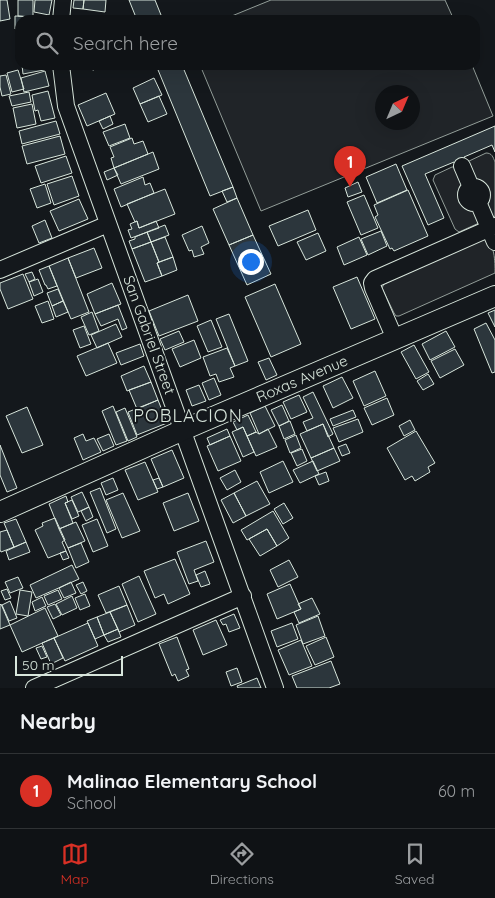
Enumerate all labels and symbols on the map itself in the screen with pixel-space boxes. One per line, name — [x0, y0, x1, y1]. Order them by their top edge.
north arrow — [375, 85, 420, 130]
pin: 1 — [334, 146, 366, 187]
your location — [238, 249, 264, 275]
street label: San Gabriel Street — [119, 273, 180, 397]
street label: Roxas Avenue — [253, 351, 350, 406]
district label: POBLACION — [133, 404, 243, 427]
scale bar — [15, 653, 122, 676]

